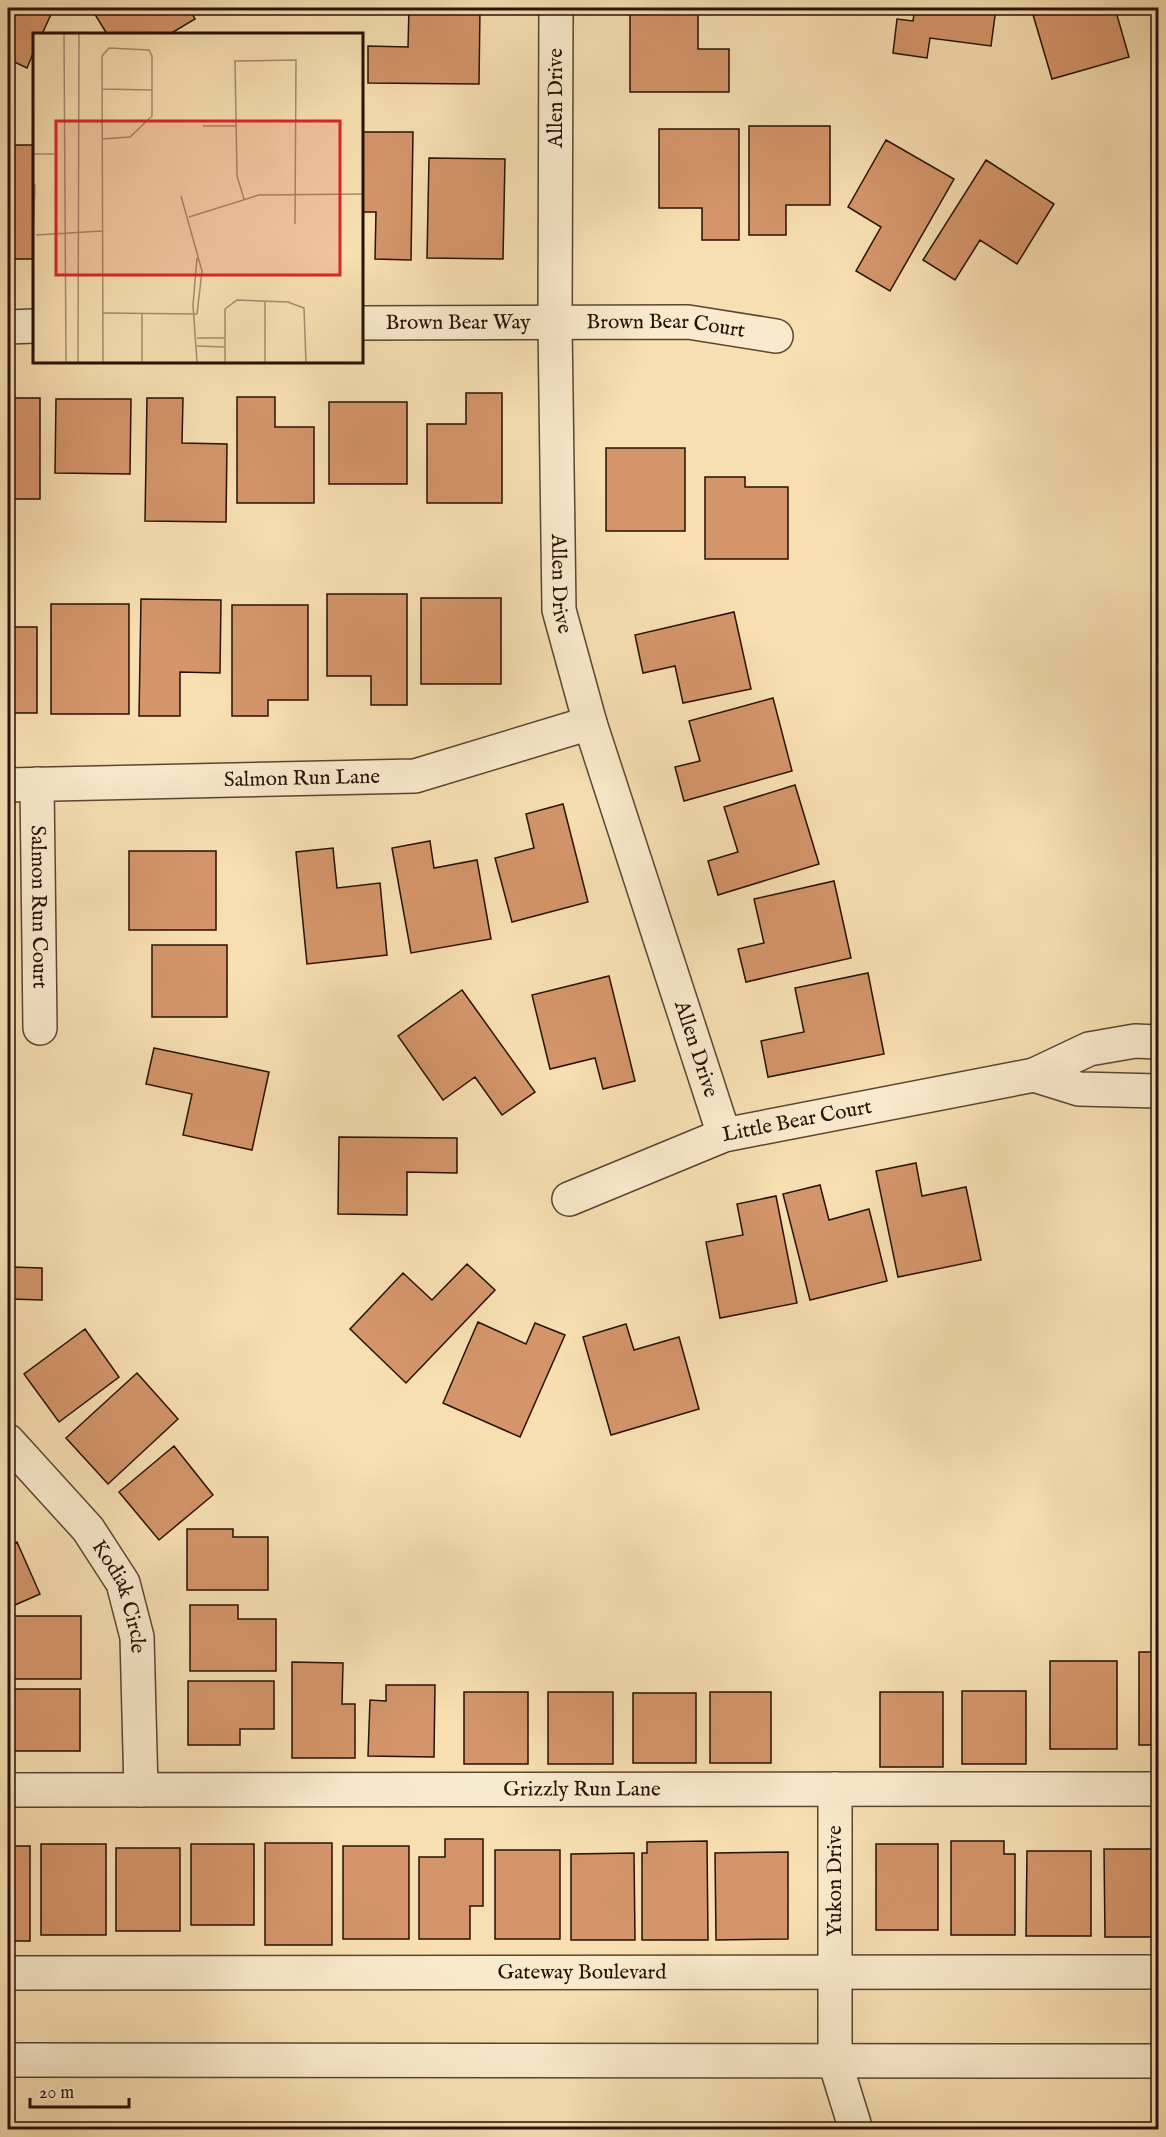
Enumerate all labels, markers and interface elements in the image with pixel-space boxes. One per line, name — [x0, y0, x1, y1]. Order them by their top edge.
inset map — [33, 33, 363, 363]
street label: Allen Drive — [543, 48, 570, 149]
street label: Brown Bear Court — [586, 308, 747, 344]
street label: Brown Bear Way — [385, 309, 531, 336]
street label: Allen Drive — [544, 533, 578, 637]
street label: Salmon Run Lane — [224, 763, 381, 794]
street label: Salmon Run Court — [24, 825, 53, 989]
street label: Allen Drive — [667, 996, 724, 1101]
street label: Little Bear Court — [720, 1093, 874, 1149]
street label: Kodiak Circle — [85, 1535, 151, 1654]
street label: Grizzly Run Lane — [503, 1776, 661, 1803]
street label: Yukon Drive — [822, 1825, 849, 1937]
street label: Gateway Boulevard — [498, 1959, 667, 1986]
scale bar — [30, 2071, 129, 2109]
text: 20 m — [39, 2082, 74, 2105]

